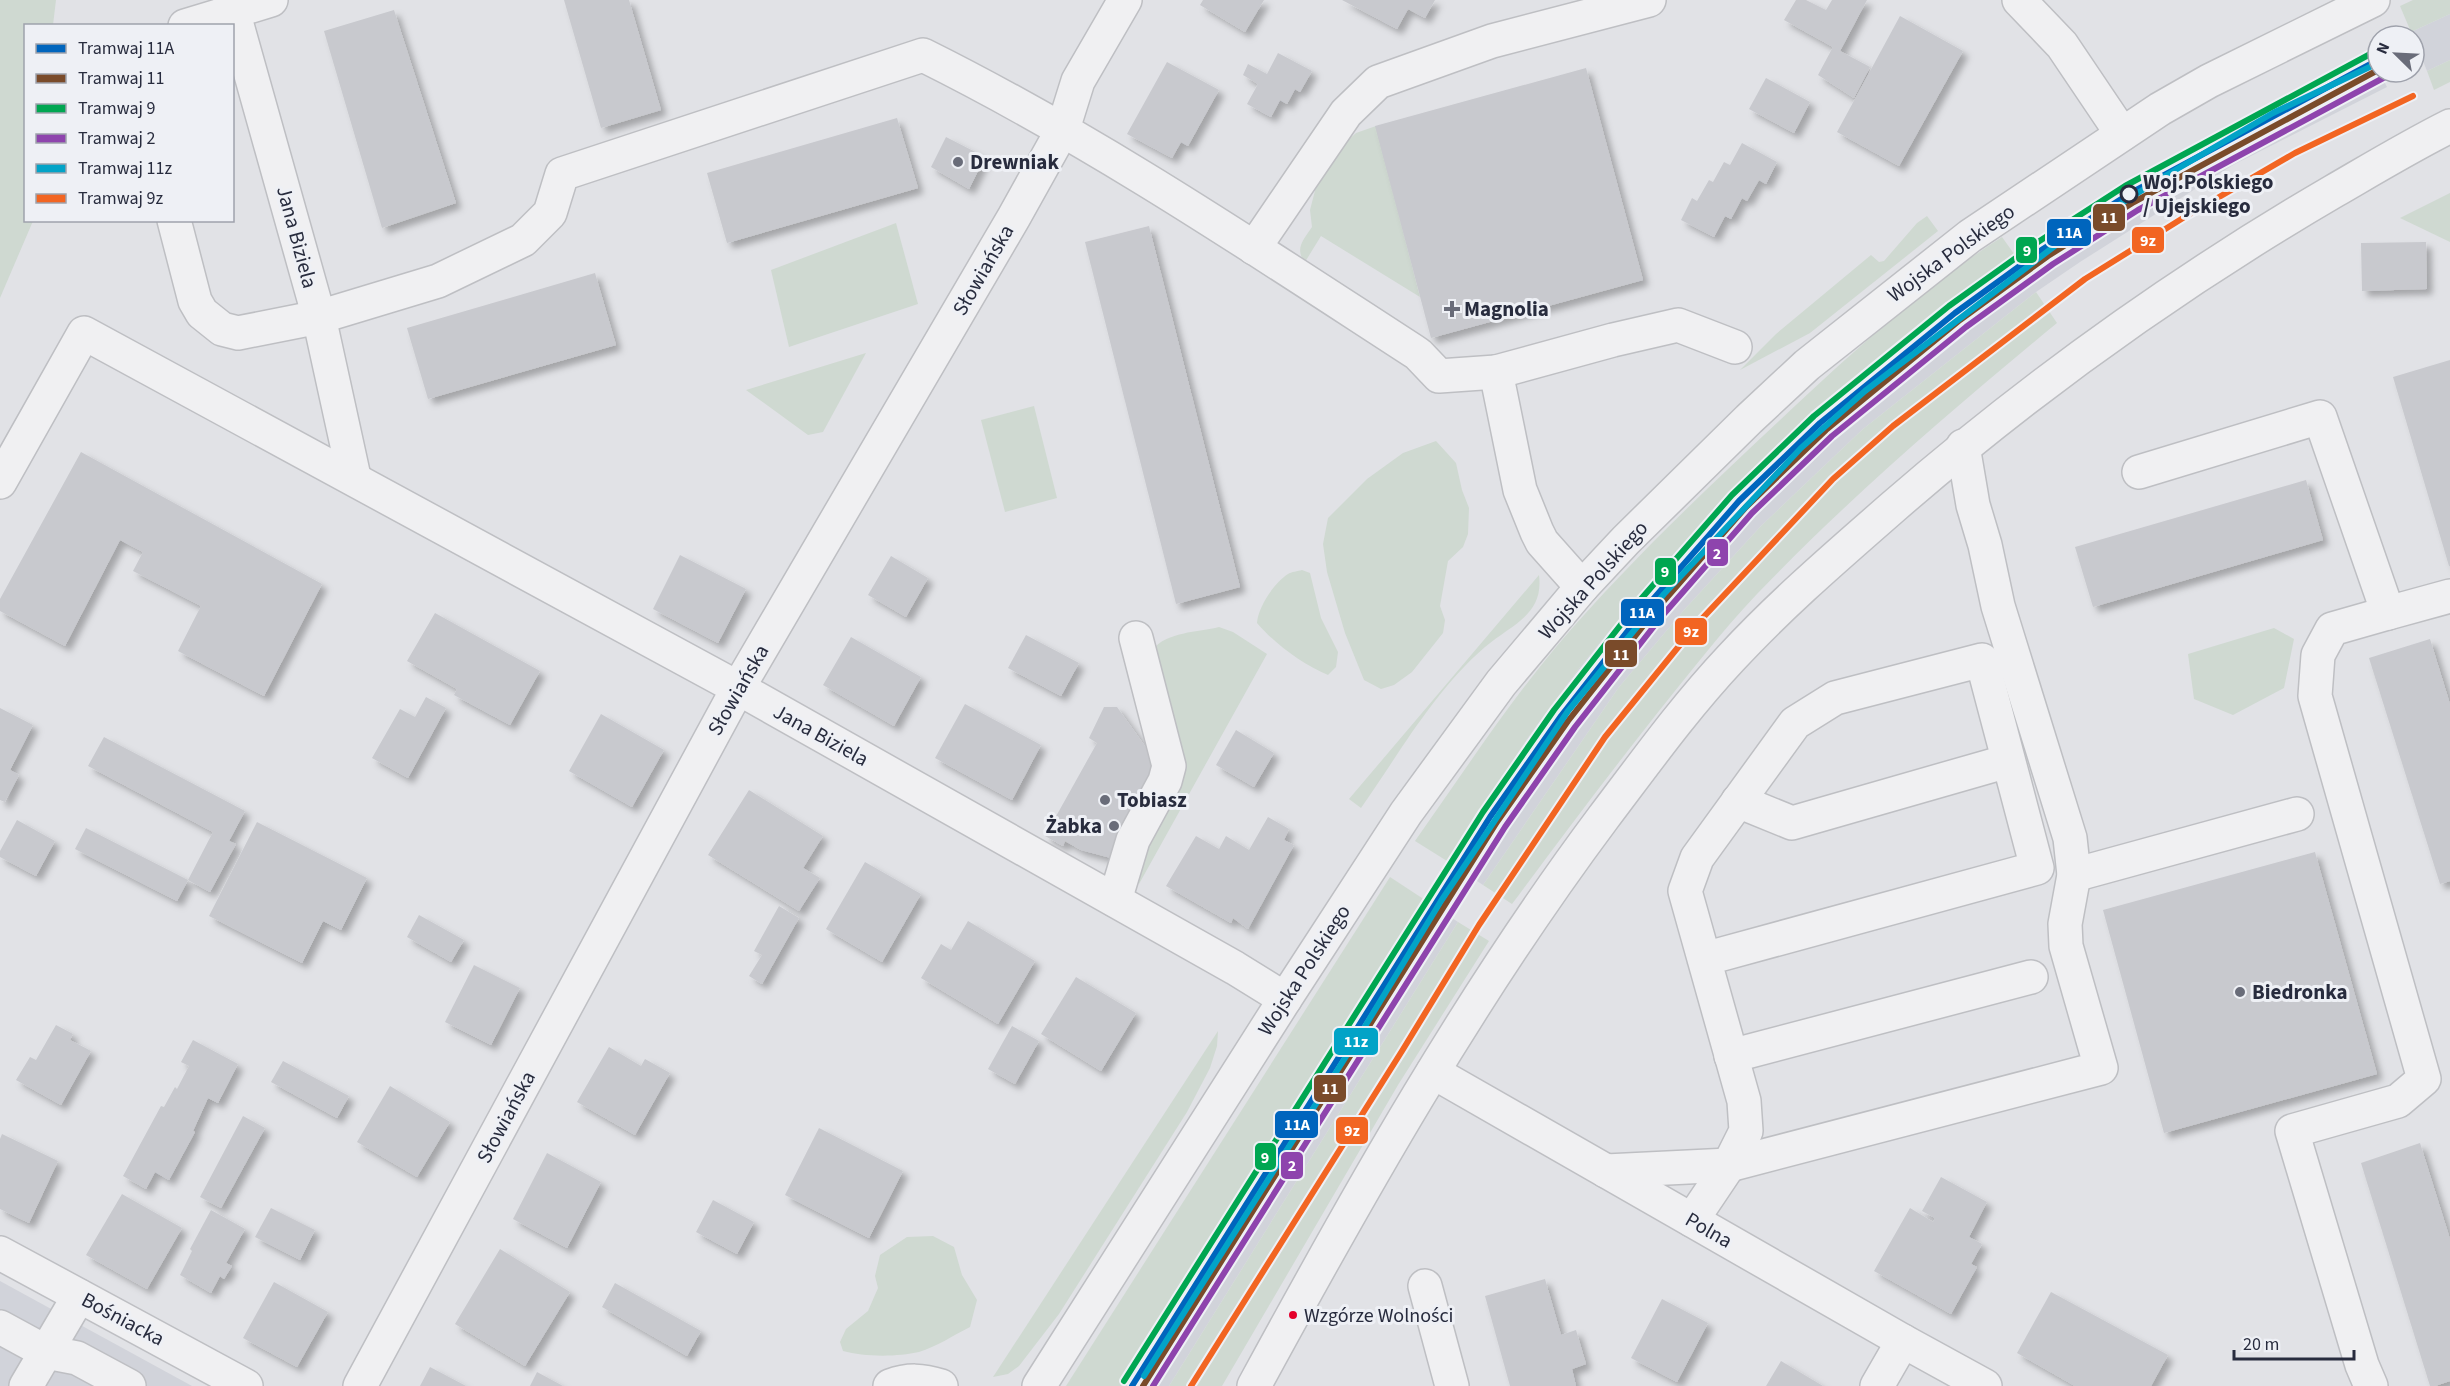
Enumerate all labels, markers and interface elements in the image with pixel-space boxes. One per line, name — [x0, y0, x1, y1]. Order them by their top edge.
legend — [24, 24, 234, 222]
north arrow — [2366, 24, 2426, 84]
text: Tramwaj 11A — [78, 36, 174, 61]
text: N — [2371, 39, 2395, 58]
text: Tramwaj 11 — [78, 66, 164, 91]
text: Tramwaj 9 — [78, 96, 156, 121]
text: Tramwaj 2 — [78, 126, 156, 151]
place label: Drewniak — [970, 147, 1059, 177]
marker: Drewniak — [951, 155, 965, 169]
text: Tramwaj 11z — [78, 156, 172, 181]
place label: Woj.Polskiego / Ujejskiego — [2143, 167, 2273, 221]
street label: Jana Biziela — [269, 182, 325, 292]
marker: Woj.Polskiego / Ujejskiego — [2120, 185, 2138, 203]
text: Tramwaj 9z — [78, 186, 163, 211]
street label: Wojska Polskiego — [1881, 196, 2021, 310]
line badge: 11 — [2092, 203, 2126, 232]
text: 11 — [2101, 207, 2117, 229]
line badge: 11A — [2046, 218, 2092, 247]
street label: Słowiańska — [945, 219, 1021, 321]
text: 11A — [2056, 222, 2083, 244]
line badge: 9z — [2131, 226, 2165, 254]
text: 9z — [2140, 230, 2156, 252]
line badge: 9 — [2015, 236, 2038, 264]
text: 9 — [2023, 240, 2031, 262]
place label: Magnolia — [1464, 294, 1549, 324]
marker: Magnolia — [1445, 302, 1459, 316]
street label: Wojska Polskiego — [1531, 514, 1655, 646]
line badge: 2 — [1706, 538, 1729, 567]
text: 2 — [1713, 543, 1721, 565]
line badge: 9 — [1654, 557, 1677, 586]
text: 9 — [1661, 561, 1669, 583]
line badge: 11A — [1620, 598, 1665, 627]
text: 11A — [1629, 602, 1656, 624]
line badge: 9z — [1674, 617, 1708, 646]
text: 9z — [1683, 621, 1699, 643]
street label: Słowiańska — [700, 639, 776, 741]
line badge: 11 — [1604, 639, 1638, 668]
text: 11 — [1613, 644, 1629, 666]
street label: Jana Biziela — [768, 696, 874, 774]
place label: Tobiasz — [1117, 785, 1187, 815]
marker: Tobiasz — [1098, 793, 1112, 807]
place label: Żabka — [1045, 811, 1102, 841]
marker: Żabka — [1107, 819, 1121, 833]
street label: Wojska Polskiego — [1250, 898, 1358, 1042]
place label: Biedronka — [2252, 977, 2348, 1007]
marker: Biedronka — [2233, 985, 2247, 999]
line badge: 11z — [1333, 1027, 1379, 1056]
text: 11z — [1344, 1031, 1368, 1053]
street label: Słowiańska — [469, 1066, 543, 1168]
line badge: 11 — [1313, 1074, 1347, 1103]
text: 11 — [1322, 1078, 1338, 1100]
line badge: 11A — [1274, 1110, 1319, 1139]
text: 11A — [1284, 1114, 1311, 1136]
line badge: 9z — [1335, 1116, 1369, 1145]
text: 9z — [1344, 1120, 1360, 1142]
line badge: 9 — [1254, 1142, 1277, 1171]
text: 9 — [1261, 1147, 1269, 1169]
line badge: 2 — [1280, 1151, 1304, 1180]
text: 2 — [1288, 1155, 1296, 1177]
street label: Polna — [1680, 1204, 1738, 1256]
street label: Bośniacka — [76, 1285, 170, 1353]
place label: Wzgórze Wolności — [1304, 1302, 1453, 1330]
marker: Wzgórze Wolności — [1287, 1309, 1299, 1321]
scale bar — [2234, 1323, 2354, 1361]
text: 20 m — [2243, 1332, 2279, 1357]

